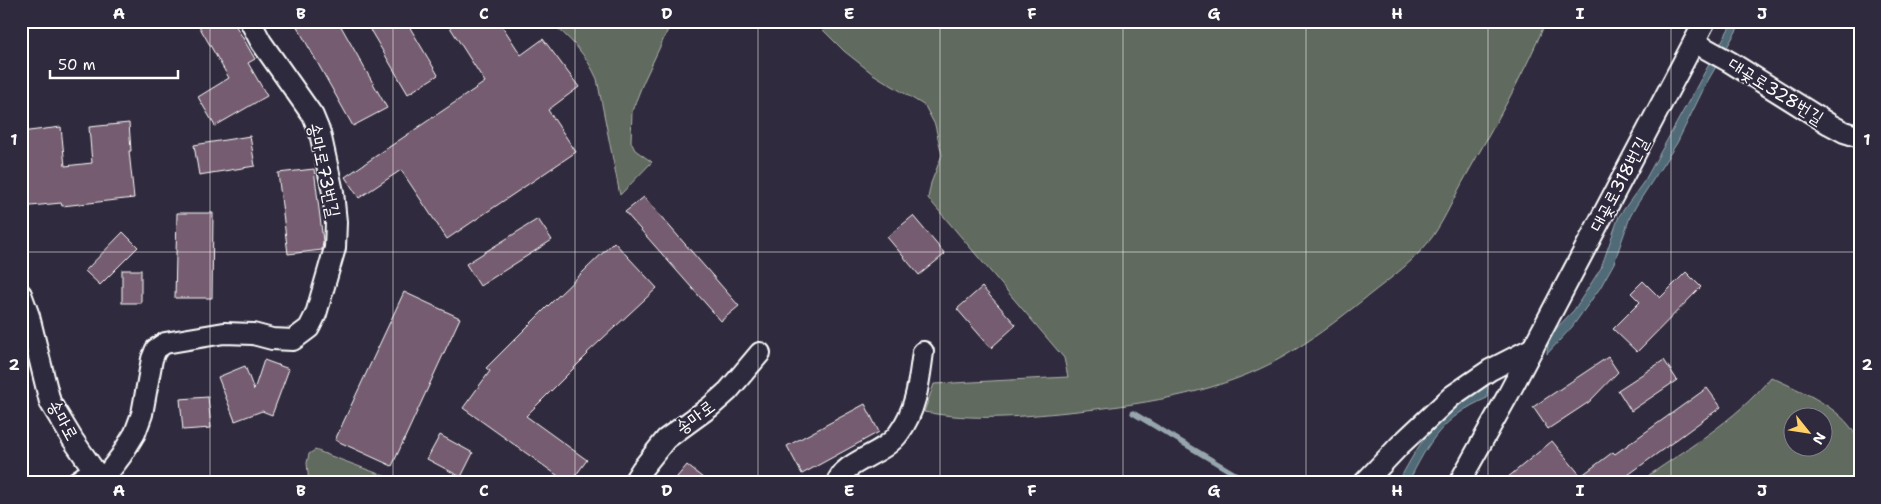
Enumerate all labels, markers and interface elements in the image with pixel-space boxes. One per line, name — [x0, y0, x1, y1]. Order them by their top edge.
text: A — [113, 3, 125, 24]
text: B — [296, 3, 306, 24]
text: C — [479, 3, 489, 24]
text: D — [661, 3, 673, 24]
text: E — [844, 3, 854, 24]
text: F — [1027, 3, 1037, 24]
text: G — [1208, 3, 1221, 24]
text: H — [1391, 3, 1403, 24]
text: I — [1576, 3, 1585, 24]
text: J — [1757, 3, 1767, 24]
scale bar — [50, 48, 178, 80]
street label: 대곶로328번길 — [1724, 52, 1829, 130]
text: 50 m — [58, 55, 96, 75]
street label: 송마로73번길 — [302, 120, 346, 220]
text: 1 — [10, 129, 18, 150]
text: 1 — [1863, 129, 1871, 150]
street label: 대곶로318번길 — [1584, 132, 1654, 236]
text: 2 — [8, 354, 20, 375]
text: 2 — [1861, 354, 1873, 375]
street label: 송마로 — [670, 394, 720, 440]
street label: 송마로 — [42, 395, 84, 445]
north arrow — [1784, 406, 1834, 456]
text: N — [1809, 429, 1830, 448]
text: A — [113, 480, 125, 501]
text: B — [296, 480, 306, 501]
text: C — [479, 480, 489, 501]
text: D — [661, 480, 673, 501]
text: E — [844, 480, 854, 501]
text: F — [1027, 480, 1037, 501]
text: G — [1208, 480, 1221, 501]
text: H — [1391, 480, 1403, 501]
text: I — [1576, 480, 1585, 501]
text: J — [1757, 480, 1767, 501]

